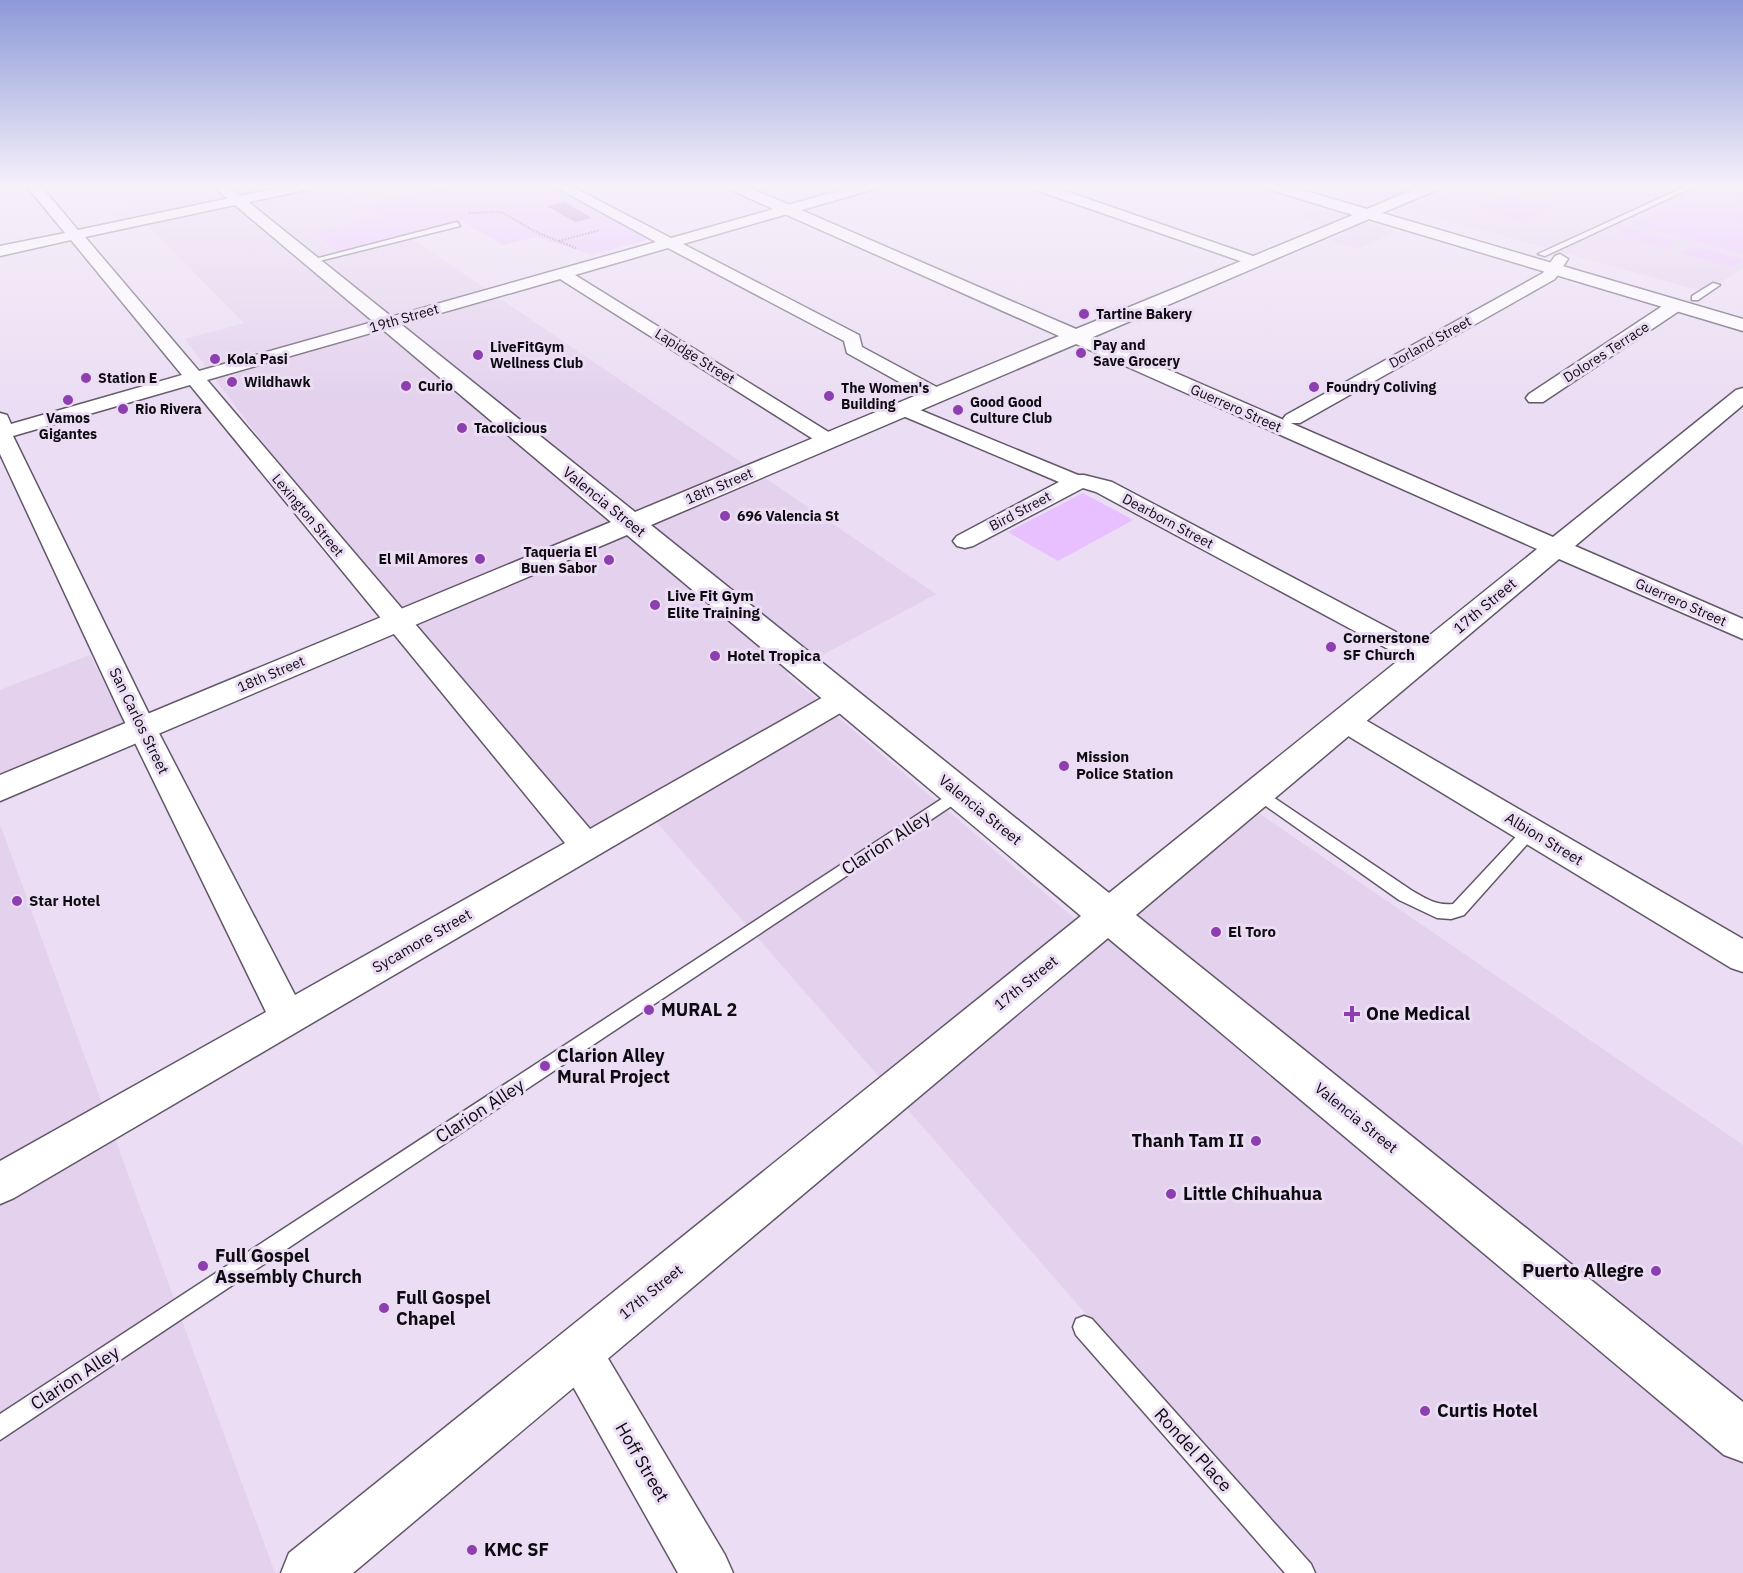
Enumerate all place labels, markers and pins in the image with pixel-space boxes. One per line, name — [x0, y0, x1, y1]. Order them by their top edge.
place label: Tartine Bakery — [1096, 305, 1192, 323]
marker: Tartine Bakery — [1077, 307, 1091, 321]
place label: Pay and Save Grocery — [1093, 336, 1180, 370]
place label: LiveFitGym Wellness Club — [490, 338, 583, 372]
marker: Pay and Save Grocery — [1074, 346, 1088, 360]
marker: LiveFitGym Wellness Club — [471, 348, 485, 362]
place label: Kola Pasi — [227, 350, 288, 368]
marker: Kola Pasi — [208, 352, 222, 366]
place label: Station E — [98, 369, 157, 387]
marker: Station E — [79, 371, 93, 385]
place label: Wildhawk — [244, 373, 311, 391]
marker: Wildhawk — [225, 375, 239, 389]
place label: Curio — [418, 377, 453, 395]
place label: Foundry Coliving — [1326, 378, 1437, 396]
marker: Curio — [399, 379, 413, 393]
place label: The Women's Building — [841, 379, 929, 413]
marker: Foundry Coliving — [1307, 380, 1321, 394]
marker: The Women's Building — [822, 389, 836, 403]
marker: Vamos Gigantes — [61, 393, 75, 407]
place label: Good Good Culture Club — [970, 393, 1052, 427]
place label: Rio Rivera — [135, 400, 202, 418]
marker: Rio Rivera — [116, 402, 130, 416]
marker: Good Good Culture Club — [951, 403, 965, 417]
place label: Vamos Gigantes — [39, 409, 97, 443]
place label: Tacolicious — [474, 419, 547, 437]
marker: Tacolicious — [455, 421, 469, 435]
place label: 696 Valencia St — [737, 507, 839, 525]
marker: 696 Valencia St — [718, 509, 732, 523]
place label: Taqueria El Buen Sabor — [521, 543, 597, 577]
place label: El Mil Amores — [378, 550, 468, 568]
marker: El Mil Amores — [473, 552, 487, 566]
marker: Taqueria El Buen Sabor — [602, 553, 616, 567]
place label: Live Fit Gym Elite Training — [667, 586, 761, 622]
marker: Live Fit Gym Elite Training — [648, 598, 662, 612]
place label: Cornerstone SF Church — [1343, 628, 1430, 664]
marker: Cornerstone SF Church — [1324, 640, 1338, 654]
place label: Hotel Tropica — [727, 646, 821, 665]
marker: Hotel Tropica — [708, 649, 722, 663]
place label: Mission Police Station — [1076, 747, 1173, 783]
marker: Mission Police Station — [1057, 759, 1071, 773]
place label: Star Hotel — [29, 891, 101, 910]
marker: Star Hotel — [10, 894, 24, 908]
place label: El Toro — [1228, 922, 1276, 941]
marker: El Toro — [1209, 925, 1223, 939]
place label: MURAL 2 — [661, 998, 737, 1021]
place label: One Medical — [1366, 1002, 1470, 1025]
marker: MURAL 2 — [642, 1003, 656, 1017]
marker: One Medical — [1343, 1005, 1361, 1023]
place label: Clarion Alley Mural Project — [557, 1044, 670, 1088]
marker: Clarion Alley Mural Project — [538, 1059, 552, 1073]
place label: Thanh Tam II — [1131, 1129, 1244, 1152]
marker: Thanh Tam II — [1249, 1134, 1263, 1148]
place label: Little Chihuahua — [1183, 1182, 1322, 1205]
marker: Little Chihuahua — [1164, 1187, 1178, 1201]
place label: Full Gospel Assembly Church — [215, 1244, 362, 1288]
marker: Full Gospel Assembly Church — [196, 1259, 210, 1273]
place label: Puerto Allegre — [1522, 1259, 1644, 1282]
marker: Puerto Allegre — [1649, 1264, 1663, 1278]
place label: Full Gospel Chapel — [396, 1286, 491, 1330]
marker: Full Gospel Chapel — [377, 1301, 391, 1315]
place label: Curtis Hotel — [1437, 1399, 1538, 1422]
marker: Curtis Hotel — [1418, 1404, 1432, 1418]
place label: KMC SF — [484, 1538, 549, 1561]
marker: KMC SF — [465, 1543, 479, 1557]

